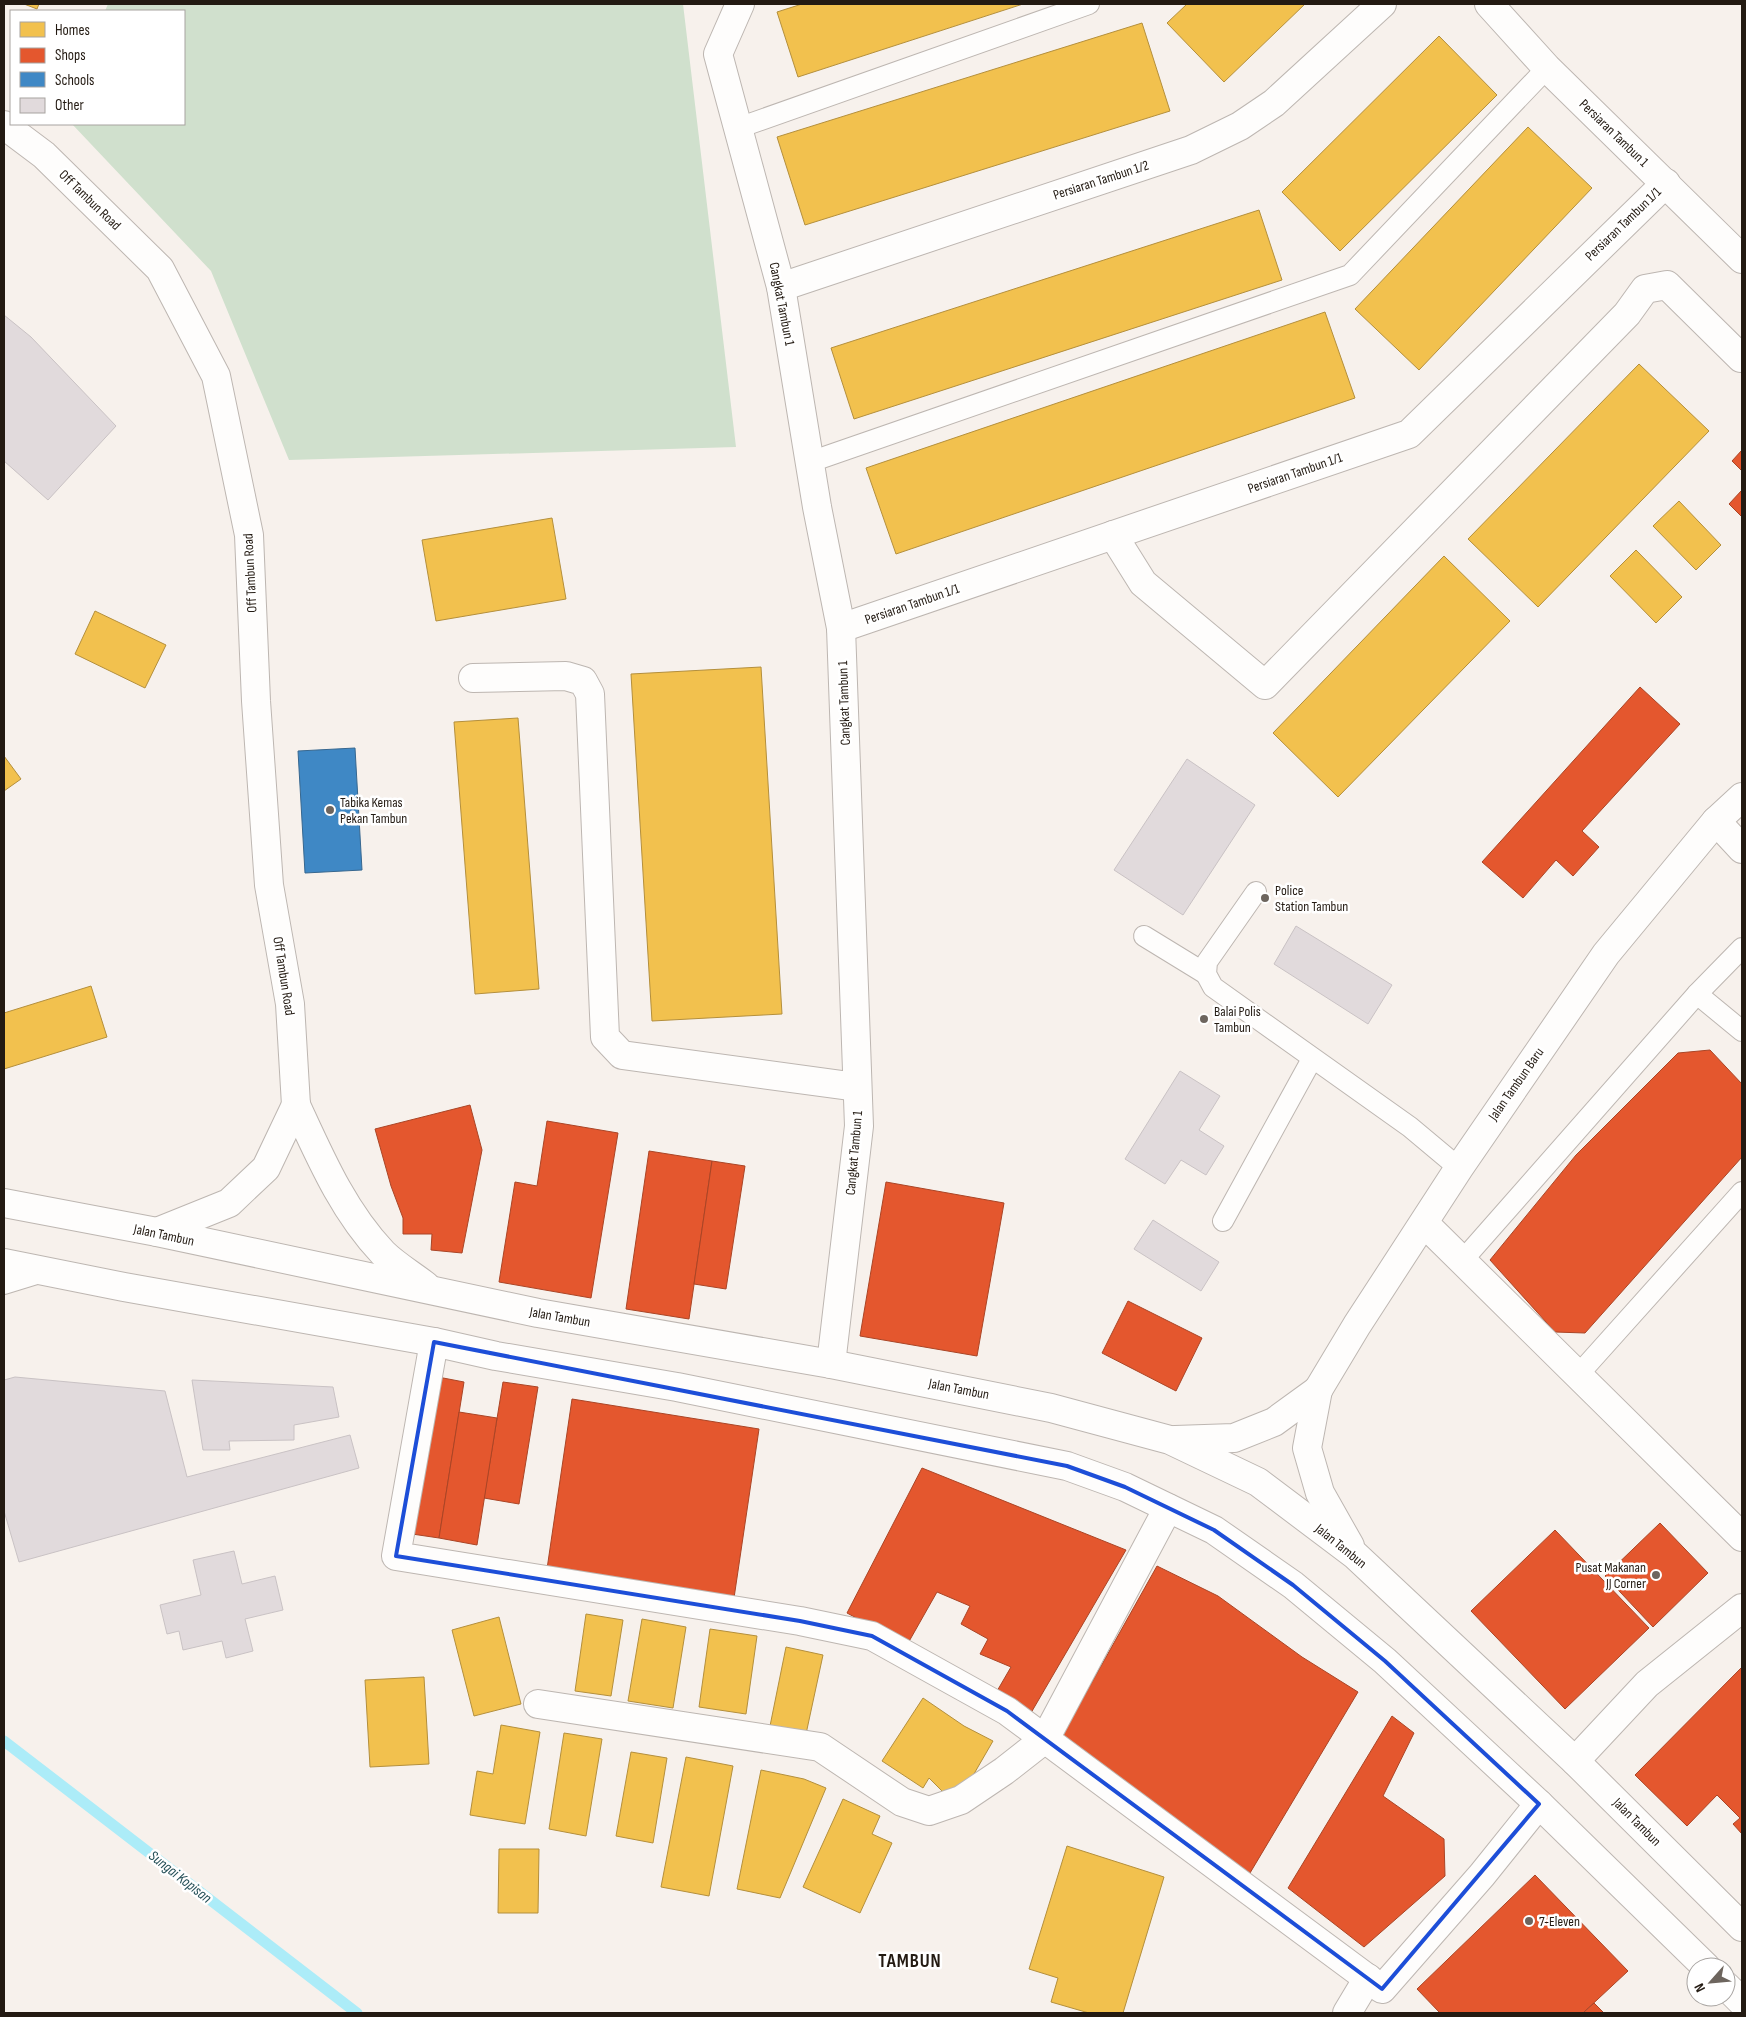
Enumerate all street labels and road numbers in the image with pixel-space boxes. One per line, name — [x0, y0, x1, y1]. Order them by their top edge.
street label: Persiaran Tambun 1 — [1576, 96, 1652, 170]
street label: Persiaran Tambun 1/2 — [1051, 156, 1151, 203]
street label: Off Tambun Road — [55, 166, 125, 234]
street label: Persiaran Tambun 1/1 — [1582, 183, 1665, 264]
street label: Cangkat Tambun 1 — [766, 261, 798, 347]
street label: Persiaran Tambun 1/1 — [1245, 449, 1345, 497]
street label: Off Tambun Road — [239, 533, 261, 613]
street label: Persiaran Tambun 1/1 — [862, 580, 962, 628]
street label: Cangkat Tambun 1 — [834, 660, 854, 746]
street label: Off Tambun Road — [269, 935, 299, 1017]
street label: Jalan Tambun Baru — [1484, 1044, 1547, 1125]
street label: Cangkat Tambun 1 — [842, 1110, 866, 1196]
street label: Jalan Tambun — [131, 1220, 196, 1250]
street label: Jalan Tambun — [527, 1303, 592, 1331]
street label: Jalan Tambun — [926, 1375, 991, 1403]
street label: Jalan Tambun — [1311, 1519, 1370, 1572]
street label: Jalan Tambun — [1609, 1794, 1665, 1850]

